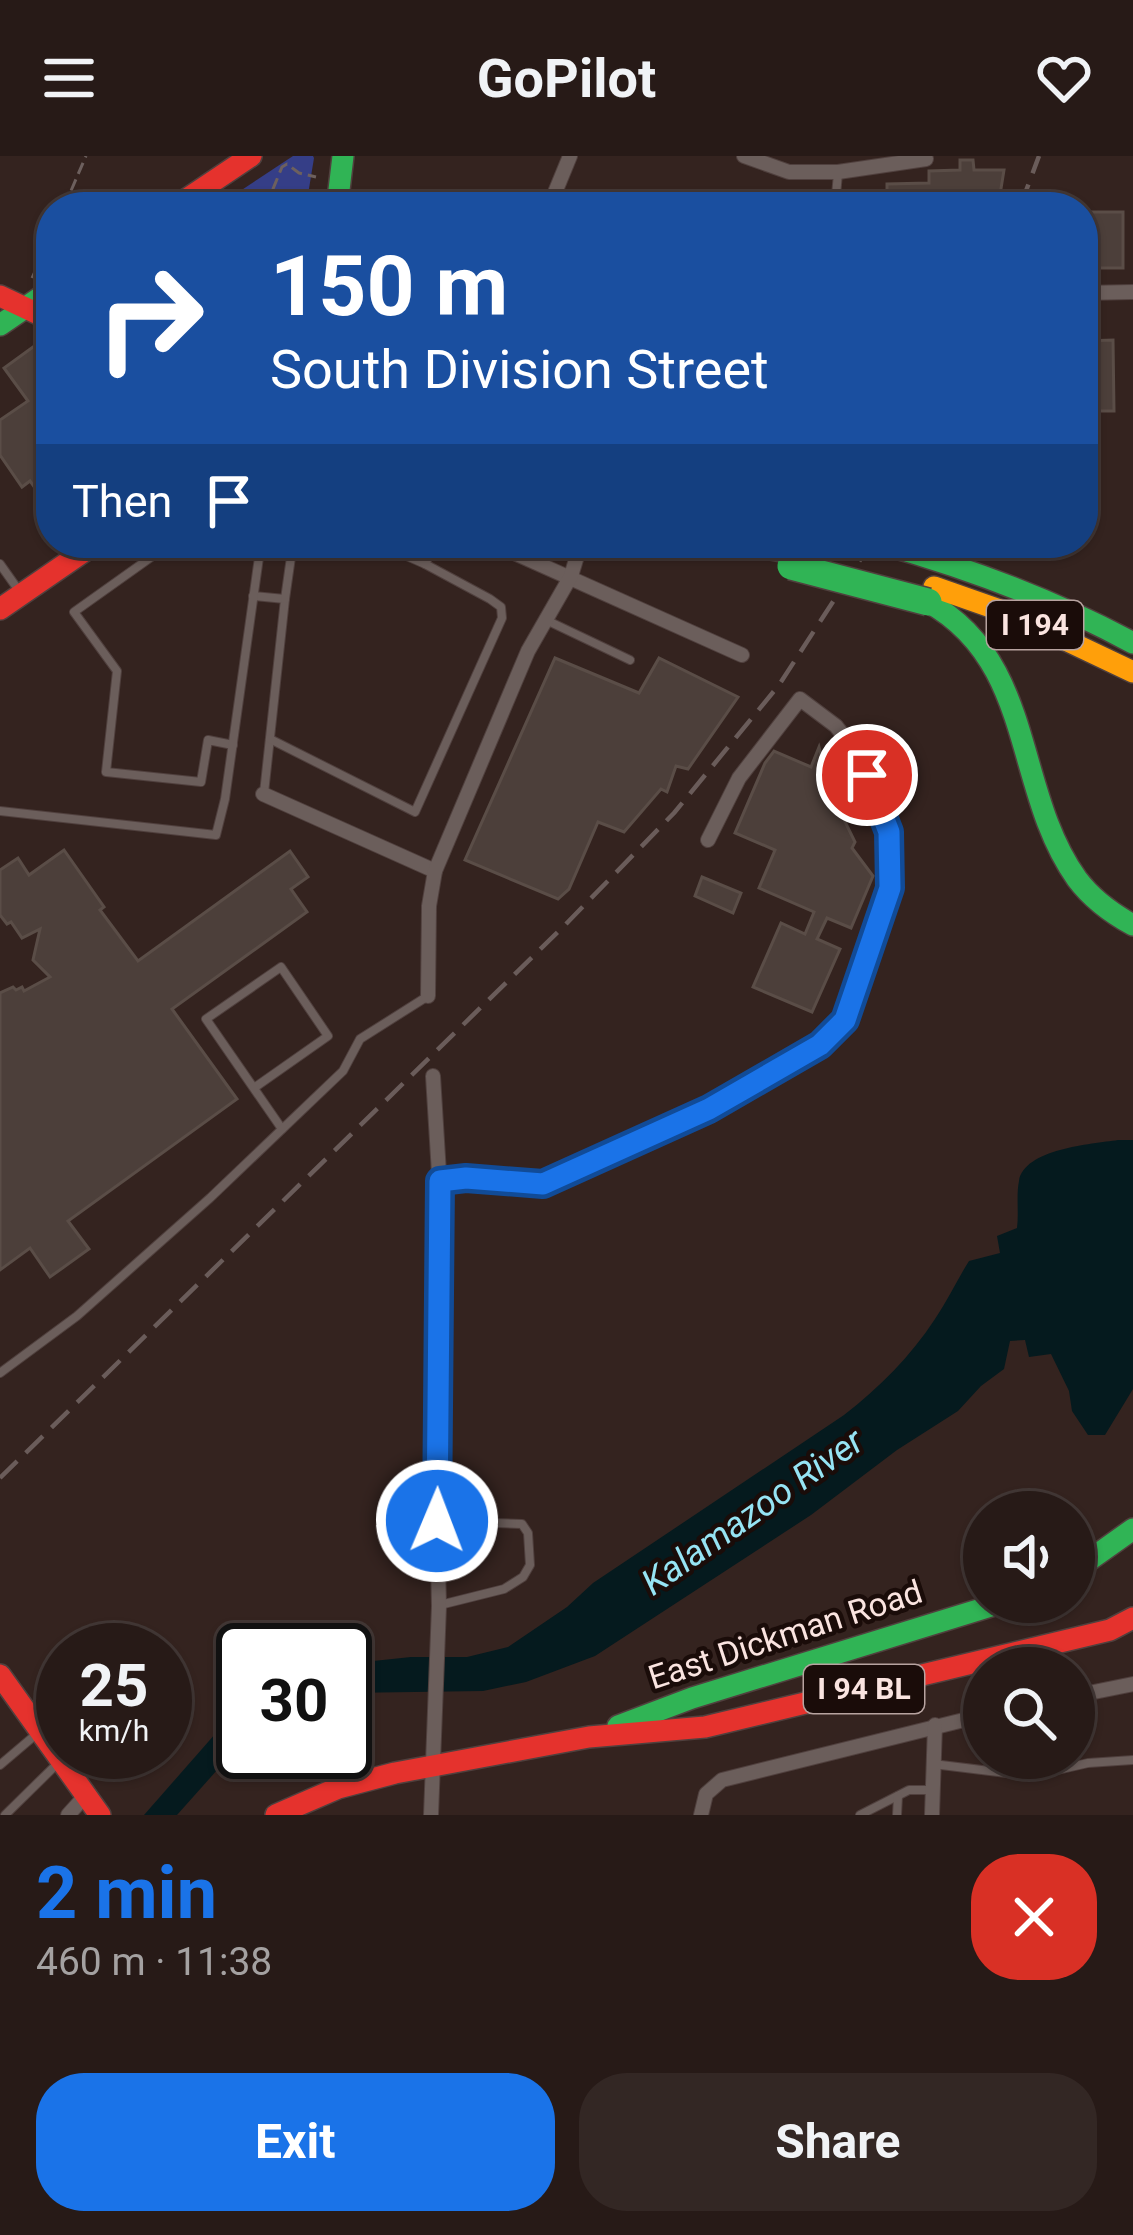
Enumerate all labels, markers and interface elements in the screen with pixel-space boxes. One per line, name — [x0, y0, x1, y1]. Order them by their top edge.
icon: menu — [36, 45, 102, 111]
icon: heart — [1031, 45, 1097, 111]
text: GoPilot — [477, 47, 656, 110]
text: 150 m — [270, 237, 508, 336]
icon: right — [72, 240, 228, 396]
text: South Division Street — [270, 338, 769, 401]
icon: arrive — [196, 468, 262, 534]
text: Then — [72, 475, 172, 528]
road number: I 194 — [987, 601, 1083, 649]
pin — [816, 724, 918, 826]
icon: arrive — [834, 742, 900, 808]
water label: Kalamazoo River — [634, 1419, 872, 1604]
position arrow — [374, 1458, 500, 1584]
map controls — [963, 1491, 1095, 1779]
button: sound — [963, 1491, 1095, 1623]
street label: East Dickman Road — [643, 1572, 927, 1697]
speed limit sign: 30 — [216, 1623, 372, 1779]
button: search — [963, 1647, 1095, 1779]
text: 25 — [80, 1650, 148, 1721]
road number: I 94 BL — [804, 1665, 924, 1713]
text: km/h — [79, 1713, 149, 1748]
text: 2 min — [36, 1851, 217, 1936]
button: close — [971, 1854, 1097, 1980]
text: 460 m · 11:38 — [36, 1939, 272, 1985]
button: Exit — [36, 2073, 555, 2211]
button: Share — [579, 2073, 1097, 2211]

